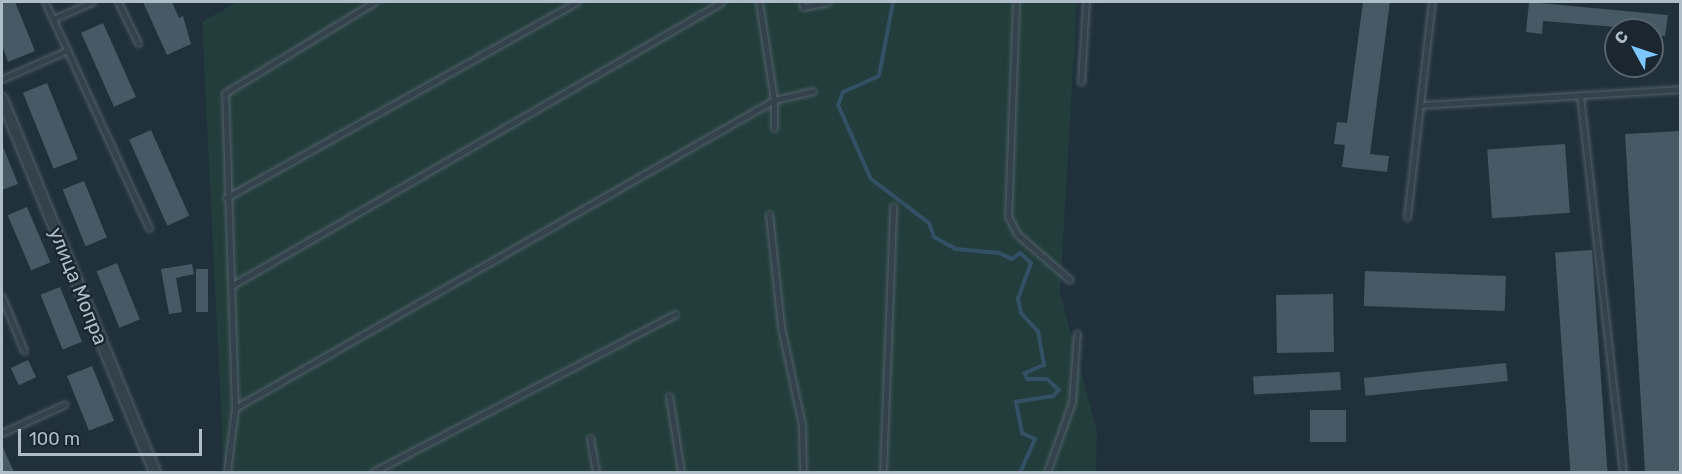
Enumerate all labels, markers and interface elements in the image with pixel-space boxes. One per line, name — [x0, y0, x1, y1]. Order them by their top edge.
north arrow — [1604, 18, 1664, 78]
text: С — [1610, 27, 1632, 48]
street label: улица Мопра — [44, 224, 112, 348]
scale bar — [21, 417, 206, 455]
text: 100 m — [29, 428, 80, 450]

